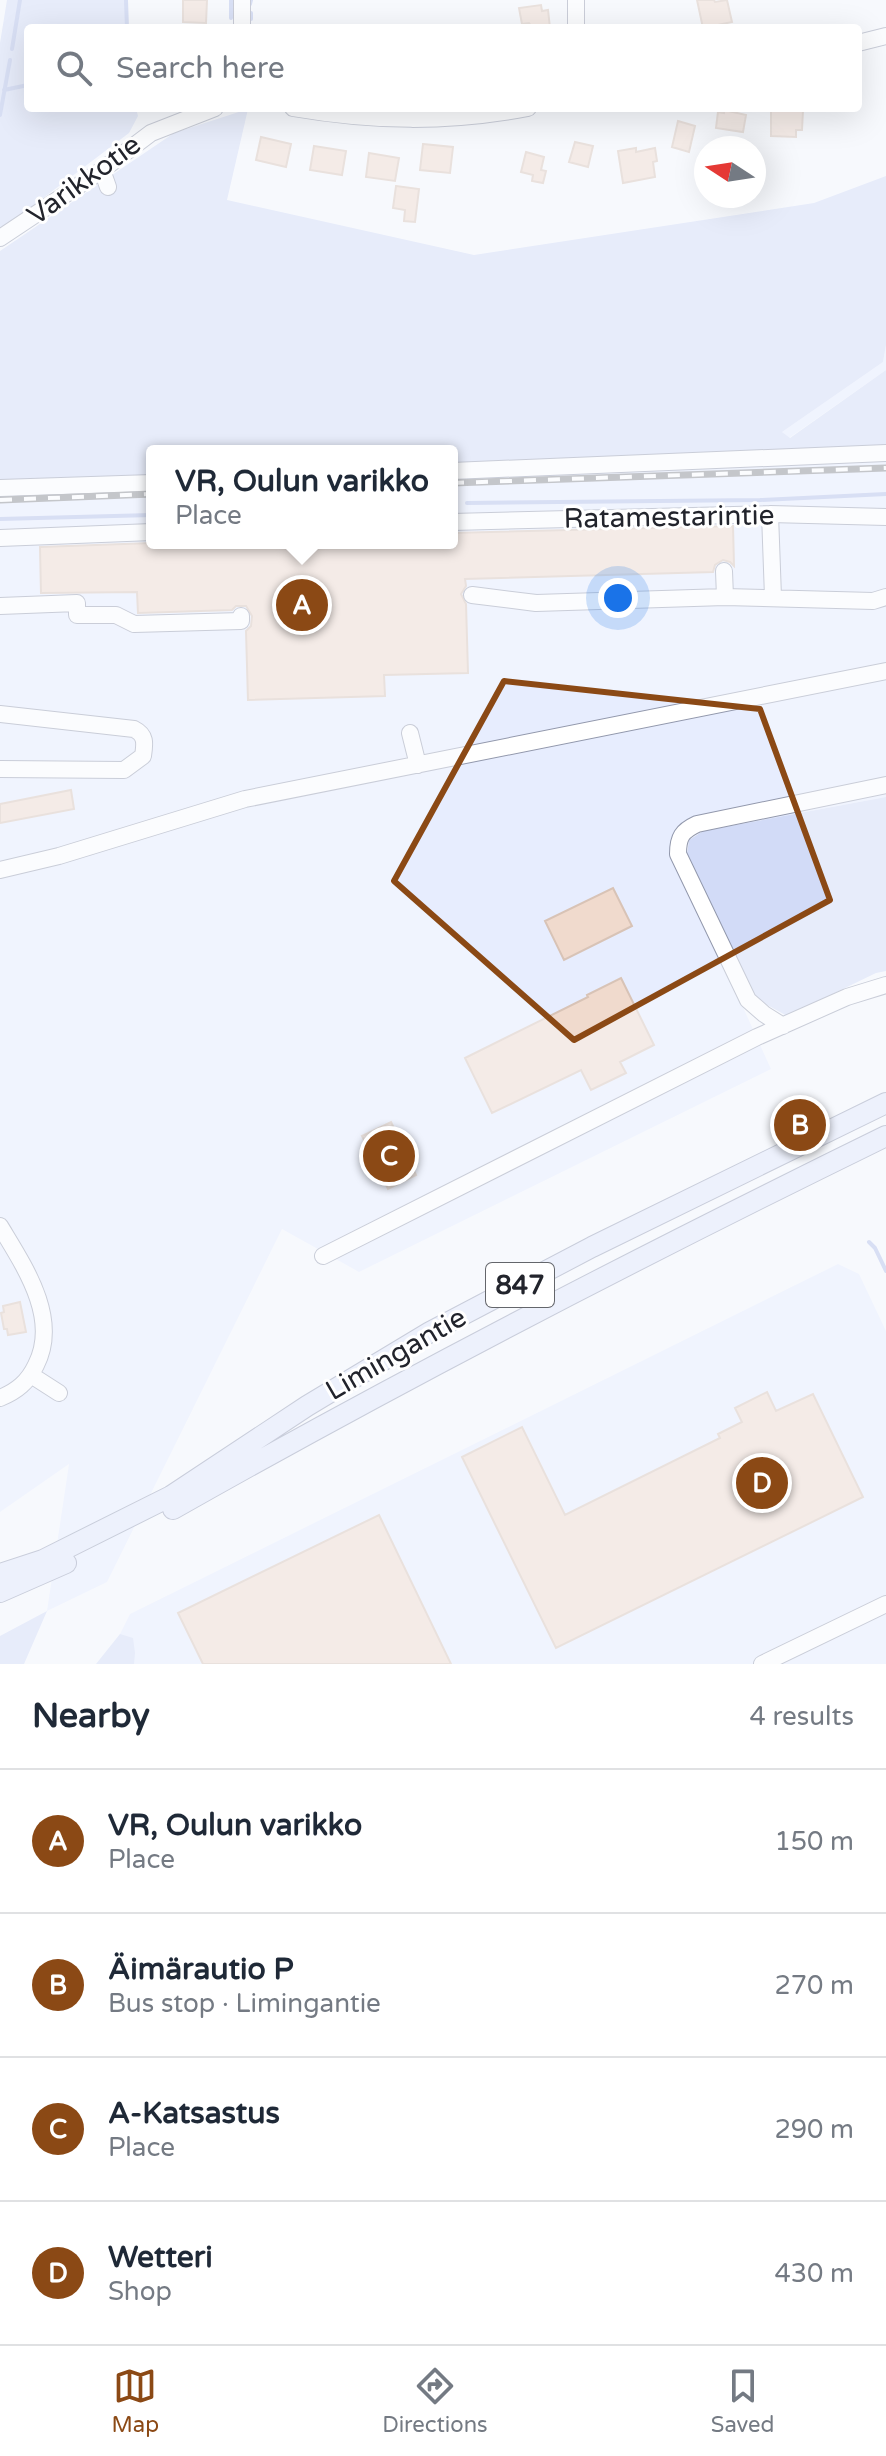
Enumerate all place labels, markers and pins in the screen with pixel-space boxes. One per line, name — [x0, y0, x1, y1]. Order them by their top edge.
pin: A — [276, 575, 328, 635]
pin: B — [774, 1095, 826, 1155]
pin: C — [363, 1126, 415, 1186]
pin: D — [736, 1453, 788, 1513]

